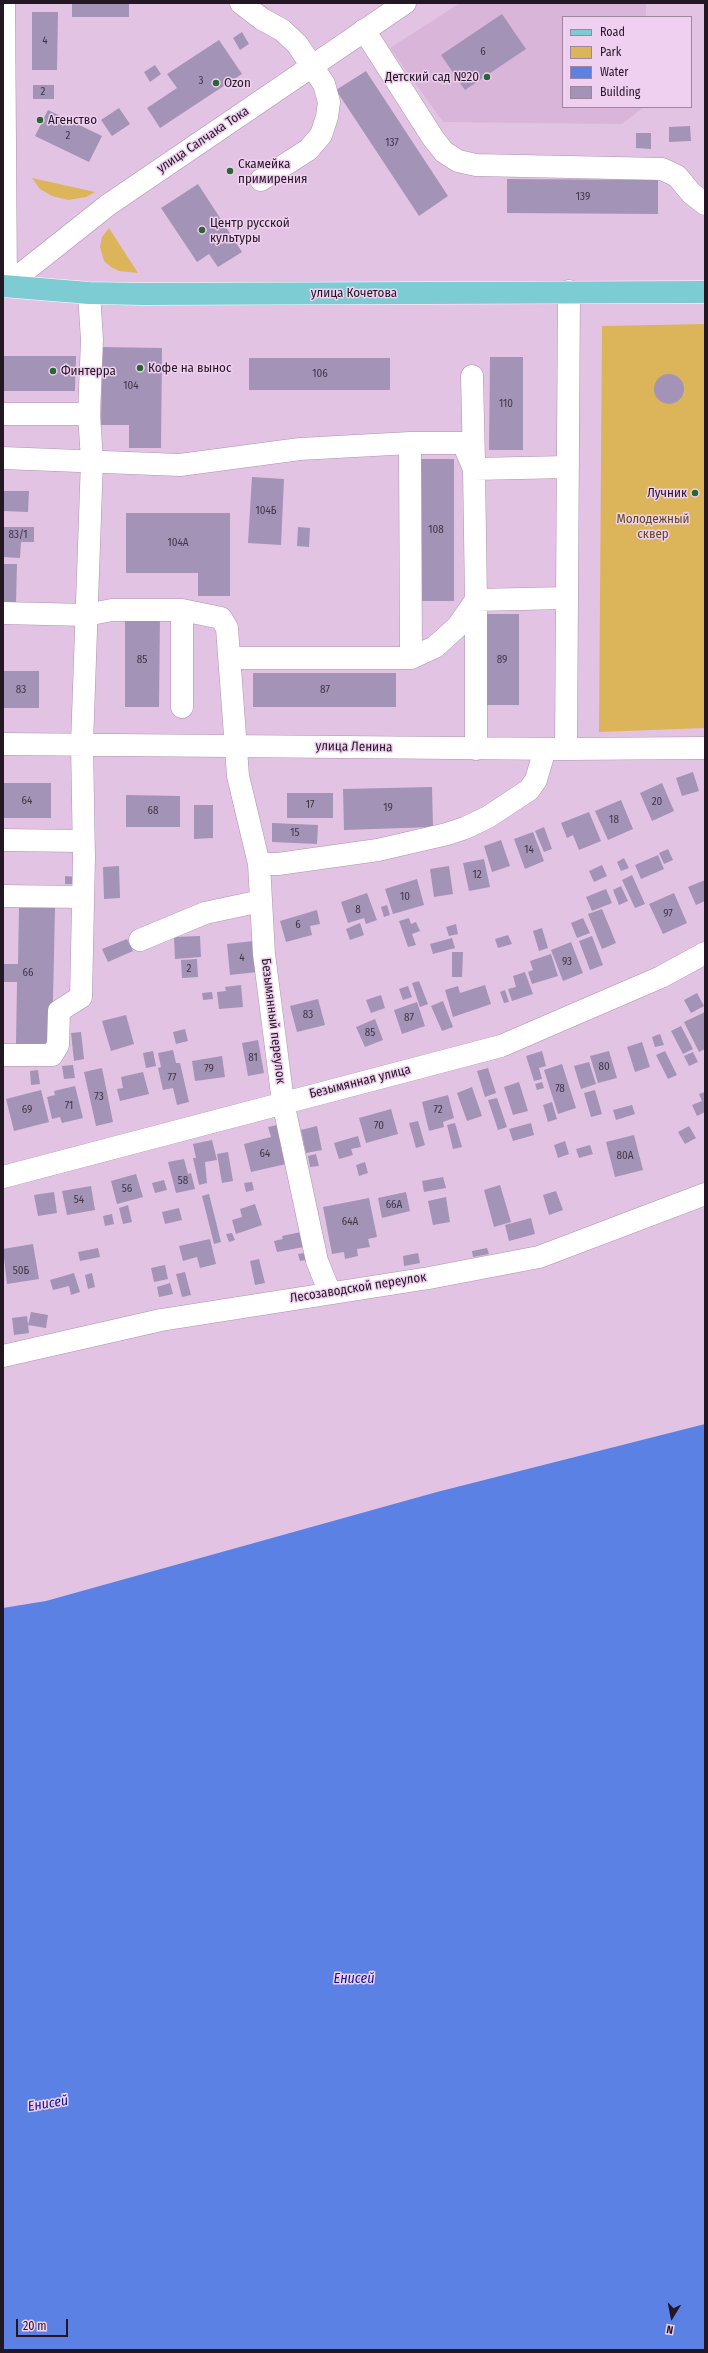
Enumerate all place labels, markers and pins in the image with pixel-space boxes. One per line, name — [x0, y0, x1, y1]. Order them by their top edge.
place label: Детский сад №20 — [385, 69, 479, 85]
marker: Детский сад №20 — [482, 72, 492, 82]
place label: Ozon — [224, 75, 251, 91]
marker: Ozon — [211, 78, 221, 88]
place label: Агенство — [48, 112, 97, 128]
marker: Агенство — [35, 115, 45, 125]
place label: Скамейка примирения — [238, 156, 307, 187]
marker: Скамейка примирения — [225, 166, 235, 176]
place label: Центр русской культуры — [210, 215, 290, 246]
marker: Центр русской культуры — [197, 225, 207, 235]
place label: Кофе на вынос — [148, 360, 231, 376]
place label: Финтерра — [61, 363, 116, 379]
marker: Кофе на вынос — [135, 363, 145, 373]
marker: Финтерра — [48, 366, 58, 376]
place label: Лучник — [647, 485, 687, 501]
marker: Лучник — [690, 488, 700, 498]

